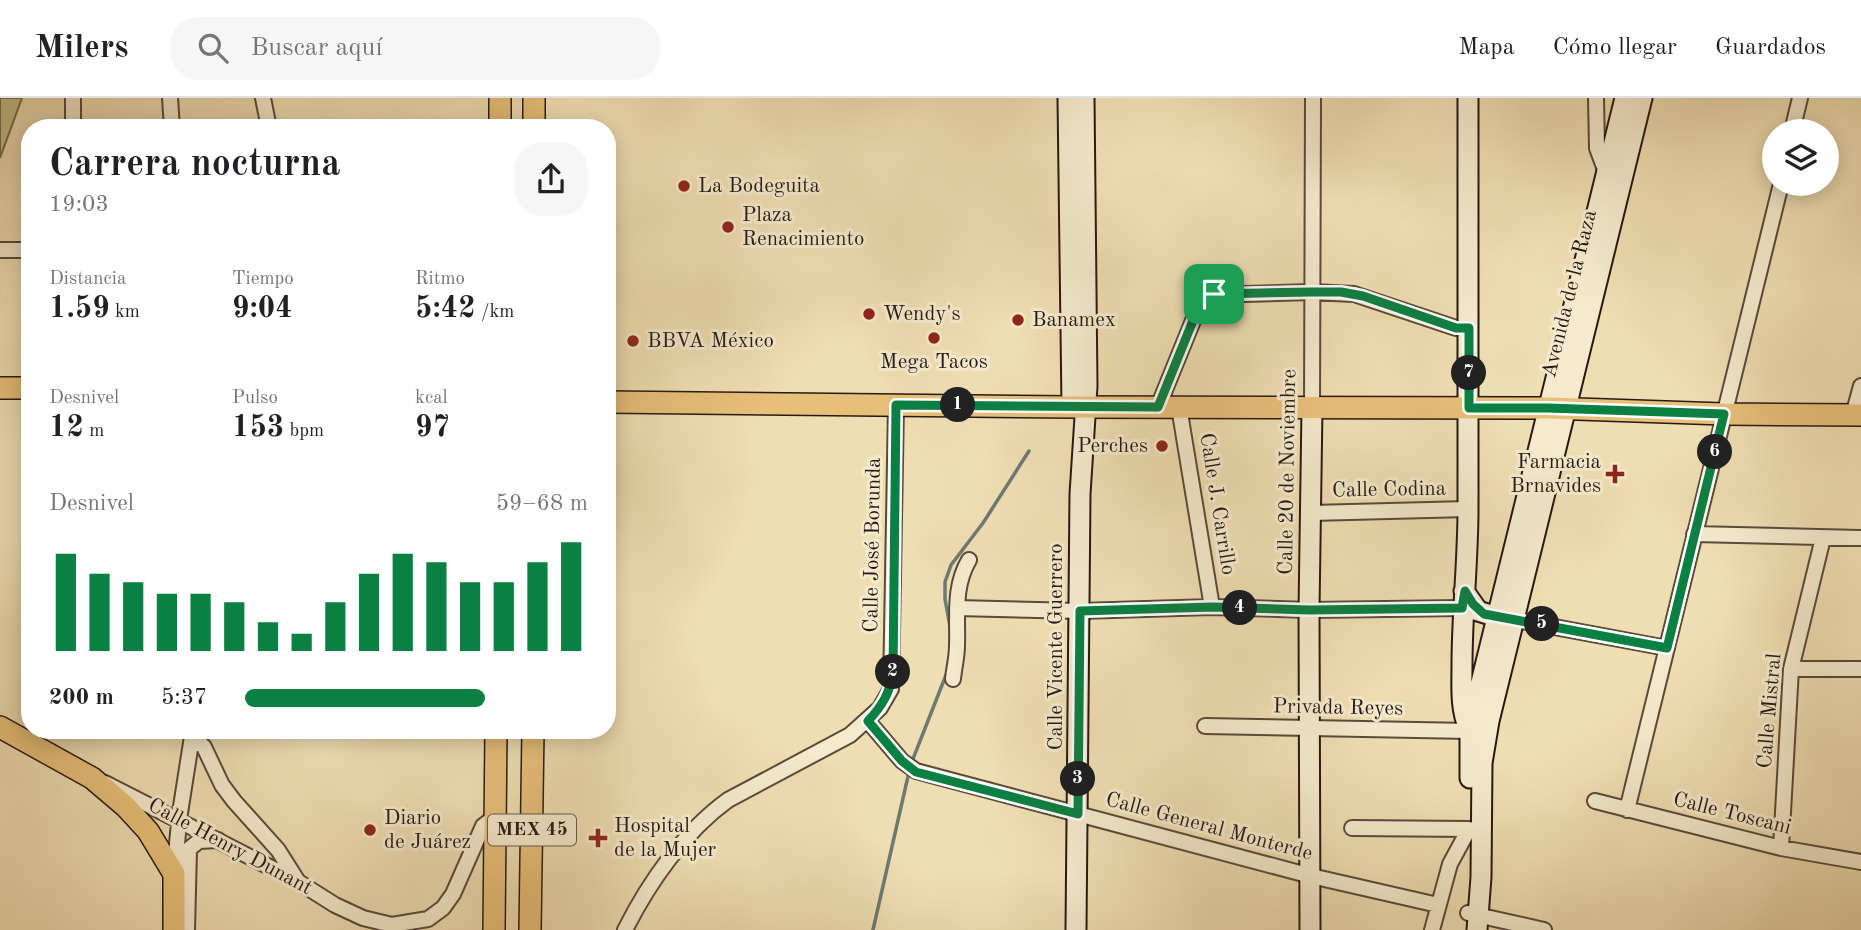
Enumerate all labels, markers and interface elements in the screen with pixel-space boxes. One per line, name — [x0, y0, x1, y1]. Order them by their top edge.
search box — [170, 17, 660, 80]
icon: search — [194, 29, 232, 67]
text: Milers — [35, 32, 128, 65]
text: Buscar aquí — [250, 35, 382, 61]
text: Mapa — [1458, 36, 1515, 60]
text: Cómo llegar — [1553, 36, 1677, 60]
text: Guardados — [1715, 36, 1826, 60]
map controls — [1762, 119, 1839, 196]
button: layers — [1762, 119, 1839, 196]
button: share — [514, 142, 588, 216]
text: Carrera nocturna — [49, 146, 340, 184]
place label: La Bodeguita — [698, 176, 820, 197]
marker: La Bodeguita — [676, 178, 692, 194]
text: 19:03 — [49, 193, 109, 216]
place label: Plaza Renacimiento — [742, 205, 864, 250]
street label: Avenida de la Raza — [1539, 208, 1601, 380]
marker: Plaza Renacimiento — [720, 219, 736, 235]
pin — [1184, 264, 1244, 324]
text: Distancia — [49, 270, 126, 289]
text: Tiempo — [232, 270, 294, 289]
text: Ritmo — [415, 270, 465, 289]
icon: arrive — [1195, 275, 1233, 313]
text: 1.59 — [49, 294, 110, 324]
text: 9:04 — [232, 294, 293, 324]
text: 5:42 — [415, 294, 476, 324]
text: km — [110, 303, 140, 322]
text: /km — [476, 303, 514, 322]
place label: Wendy's — [883, 304, 961, 325]
marker: Wendy's — [861, 306, 877, 322]
place label: Banamex — [1032, 310, 1116, 331]
marker: Banamex — [1010, 312, 1026, 328]
marker: Mega Tacos — [926, 330, 942, 346]
place label: BBVA México — [647, 331, 774, 352]
marker: BBVA México — [625, 333, 641, 349]
place label: Mega Tacos — [880, 352, 988, 373]
pin: 7 — [1452, 356, 1486, 390]
text: 7 — [1463, 363, 1474, 382]
street label: Calle 20 de Noviembre — [1276, 369, 1300, 575]
pin: 1 — [940, 388, 976, 422]
text: Desnivel — [49, 389, 119, 408]
text: Pulso — [232, 389, 278, 408]
text: kcal — [415, 389, 448, 408]
text: 1 — [952, 395, 963, 414]
text: 12 — [49, 413, 84, 443]
text: 153 — [232, 413, 284, 443]
text: 97 — [415, 413, 450, 443]
text: m — [84, 422, 104, 441]
text: bpm — [284, 422, 324, 441]
street label: Calle J. Carrillo — [1195, 431, 1239, 577]
pin: 6 — [1698, 434, 1732, 470]
place label: Perches — [1077, 436, 1148, 457]
marker: Perches — [1154, 438, 1170, 454]
text: 6 — [1709, 442, 1720, 461]
place label: Farmacia Brnavides — [1510, 452, 1601, 497]
street label: Calle José Borunda — [861, 457, 885, 633]
marker: Farmacia Brnavides — [1607, 466, 1623, 482]
street label: Calle Codina — [1332, 479, 1446, 501]
text: Desnivel — [49, 492, 134, 515]
text: 59–68 m — [496, 492, 588, 515]
street label: Calle Vicente Guerrero — [1046, 543, 1067, 751]
pin: 4 — [1222, 590, 1258, 626]
text: 4 — [1234, 598, 1245, 617]
pin: 5 — [1524, 606, 1560, 642]
text: 5 — [1536, 614, 1547, 633]
street label: Calle Mistral — [1754, 652, 1786, 770]
pin: 2 — [876, 654, 910, 690]
text: 2 — [887, 662, 898, 681]
text: 200 m — [49, 686, 114, 709]
text: 5:37 — [161, 686, 207, 709]
street label: Privada Reyes — [1273, 696, 1403, 720]
pin: 3 — [1060, 762, 1096, 796]
text: 3 — [1072, 769, 1083, 788]
street label: Calle General Monterde — [1103, 789, 1315, 865]
street label: Calle Toscani — [1671, 789, 1793, 839]
street label: Calle Henry Dunant — [145, 795, 315, 899]
place label: Diario de Juárez — [384, 808, 471, 853]
road number: MEX 45 — [488, 814, 576, 846]
place label: Hospital de la Mujer — [614, 816, 717, 861]
marker: Diario de Juárez — [362, 822, 378, 838]
marker: Hospital de la Mujer — [588, 828, 608, 848]

